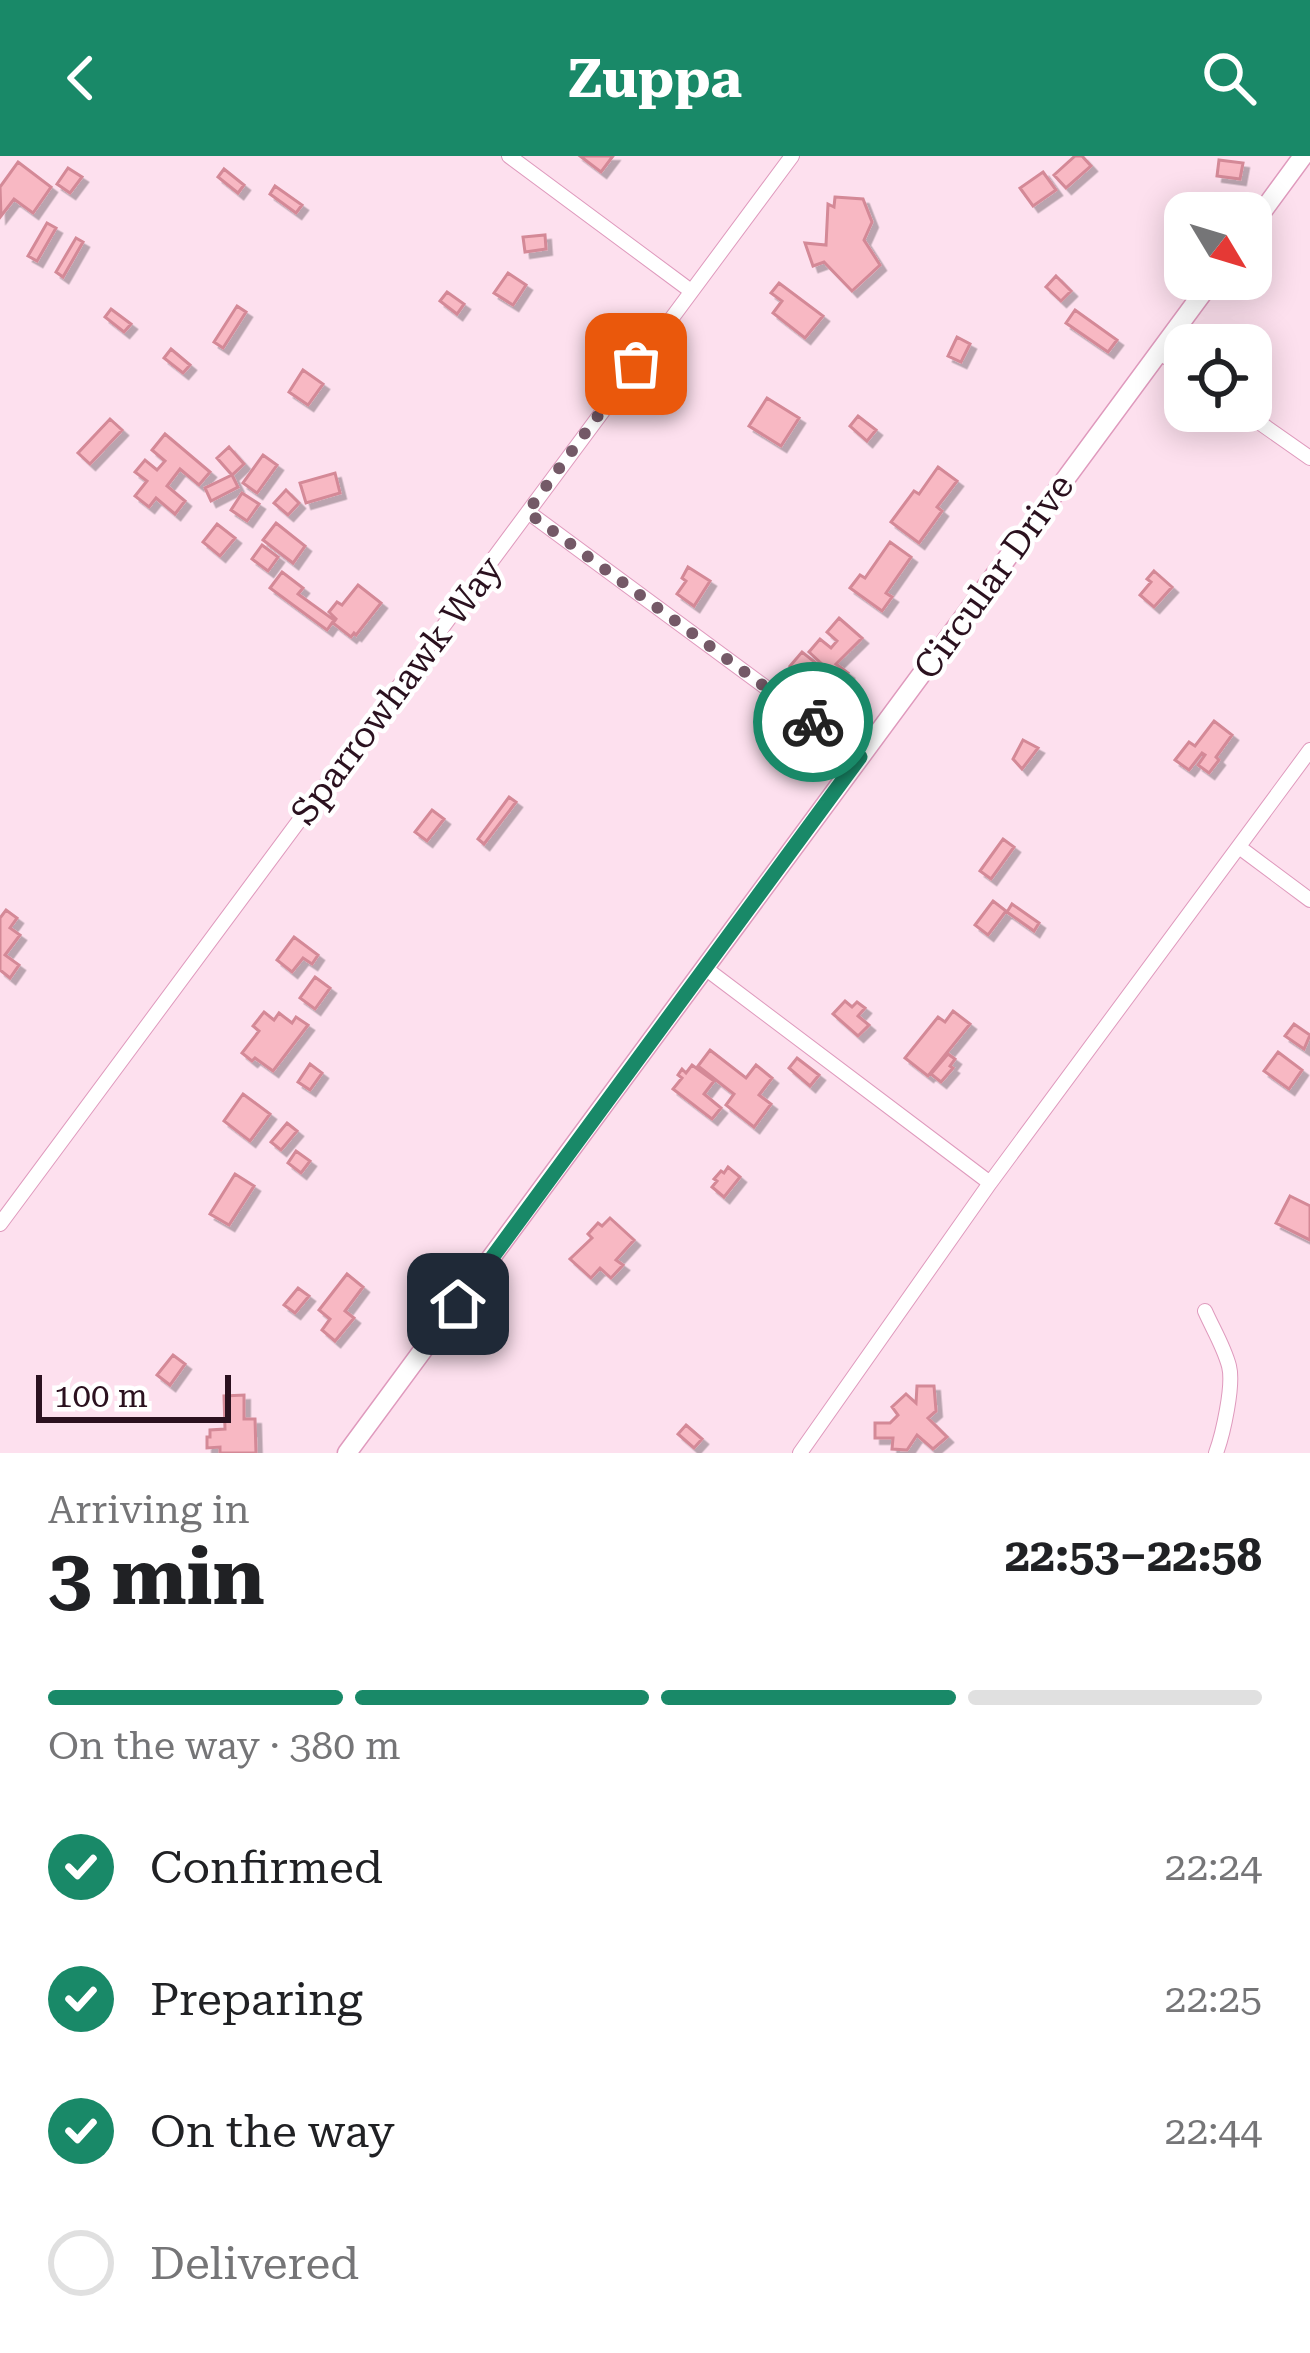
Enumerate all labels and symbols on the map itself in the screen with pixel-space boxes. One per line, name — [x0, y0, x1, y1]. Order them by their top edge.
north arrow — [1164, 192, 1272, 300]
pin — [585, 313, 687, 415]
street label: Circular Drive — [905, 466, 1082, 687]
street label: Sparrowhawk Way — [282, 548, 512, 833]
courier — [753, 662, 873, 782]
pin — [407, 1253, 509, 1355]
scale bar — [36, 1369, 231, 1422]

